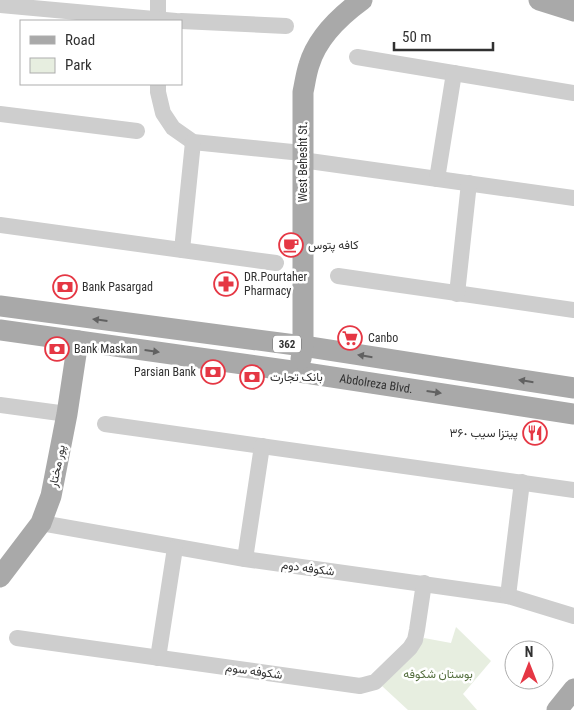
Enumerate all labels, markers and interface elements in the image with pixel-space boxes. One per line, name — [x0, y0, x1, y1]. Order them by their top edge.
legend — [20, 20, 182, 85]
scale bar — [394, 20, 493, 52]
text: 50 m — [402, 28, 432, 46]
text: Road — [65, 31, 95, 49]
text: Park — [65, 56, 92, 74]
street label: West Behesht St. — [296, 122, 310, 202]
cafe icon: کافه پتوس — [278, 232, 304, 258]
place label: کافه پتوس — [308, 238, 358, 253]
place label: DR.Pourtaher Pharmacy — [244, 270, 307, 298]
pharmacy icon: DR.Pourtaher Pharmacy — [213, 271, 239, 297]
bank icon: Bank Pasargad — [52, 274, 78, 300]
place label: Bank Pasargad — [82, 280, 153, 294]
one-way arrow — [92, 316, 108, 324]
supermarket icon: Canbo — [337, 325, 363, 351]
place label: Canbo — [368, 331, 398, 345]
bank icon: Bank Maskan — [44, 336, 70, 362]
road number: 362 — [273, 336, 301, 352]
place label: Bank Maskan — [74, 342, 138, 356]
one-way arrow — [145, 347, 161, 355]
one-way arrow — [357, 351, 373, 359]
bank icon: Parsian Bank — [200, 359, 226, 385]
bank icon: بانک تجارت — [239, 364, 265, 390]
place label: Parsian Bank — [134, 365, 197, 379]
place label: بانک تجارت — [270, 370, 323, 385]
street label: Abdolreza Blvd. — [338, 371, 414, 396]
one-way arrow — [518, 376, 534, 384]
one-way arrow — [427, 388, 443, 396]
restaurant icon: پیتزا سیب ٣۶٠ — [522, 420, 548, 446]
place label: پیتزا سیب ٣۶٠ — [450, 426, 518, 441]
street label: پور مختار — [46, 444, 69, 490]
street label: شکوفه دوم — [280, 557, 336, 580]
north arrow — [504, 640, 554, 690]
text: N — [525, 644, 533, 660]
street label: شکوفه سوم — [225, 660, 283, 683]
park label: بوستان شکوفه — [403, 667, 473, 682]

